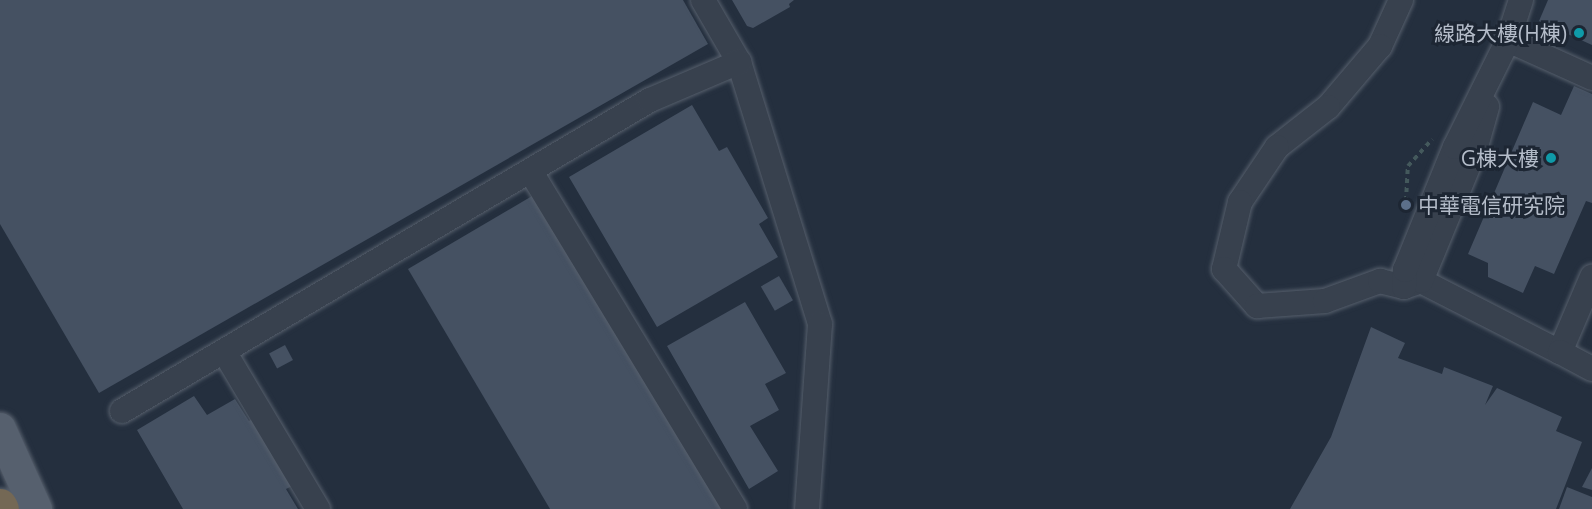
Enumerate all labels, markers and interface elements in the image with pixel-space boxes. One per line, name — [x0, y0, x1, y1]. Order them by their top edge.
place label: 線路大樓(H棟) — [1434, 20, 1567, 46]
marker: 線路大樓(H棟) — [1572, 26, 1586, 40]
place label: G棟大樓 — [1461, 145, 1539, 171]
marker: G棟大樓 — [1544, 151, 1558, 165]
place label: 中華電信研究院 — [1418, 192, 1565, 218]
marker: 中華電信研究院 — [1399, 198, 1413, 212]

